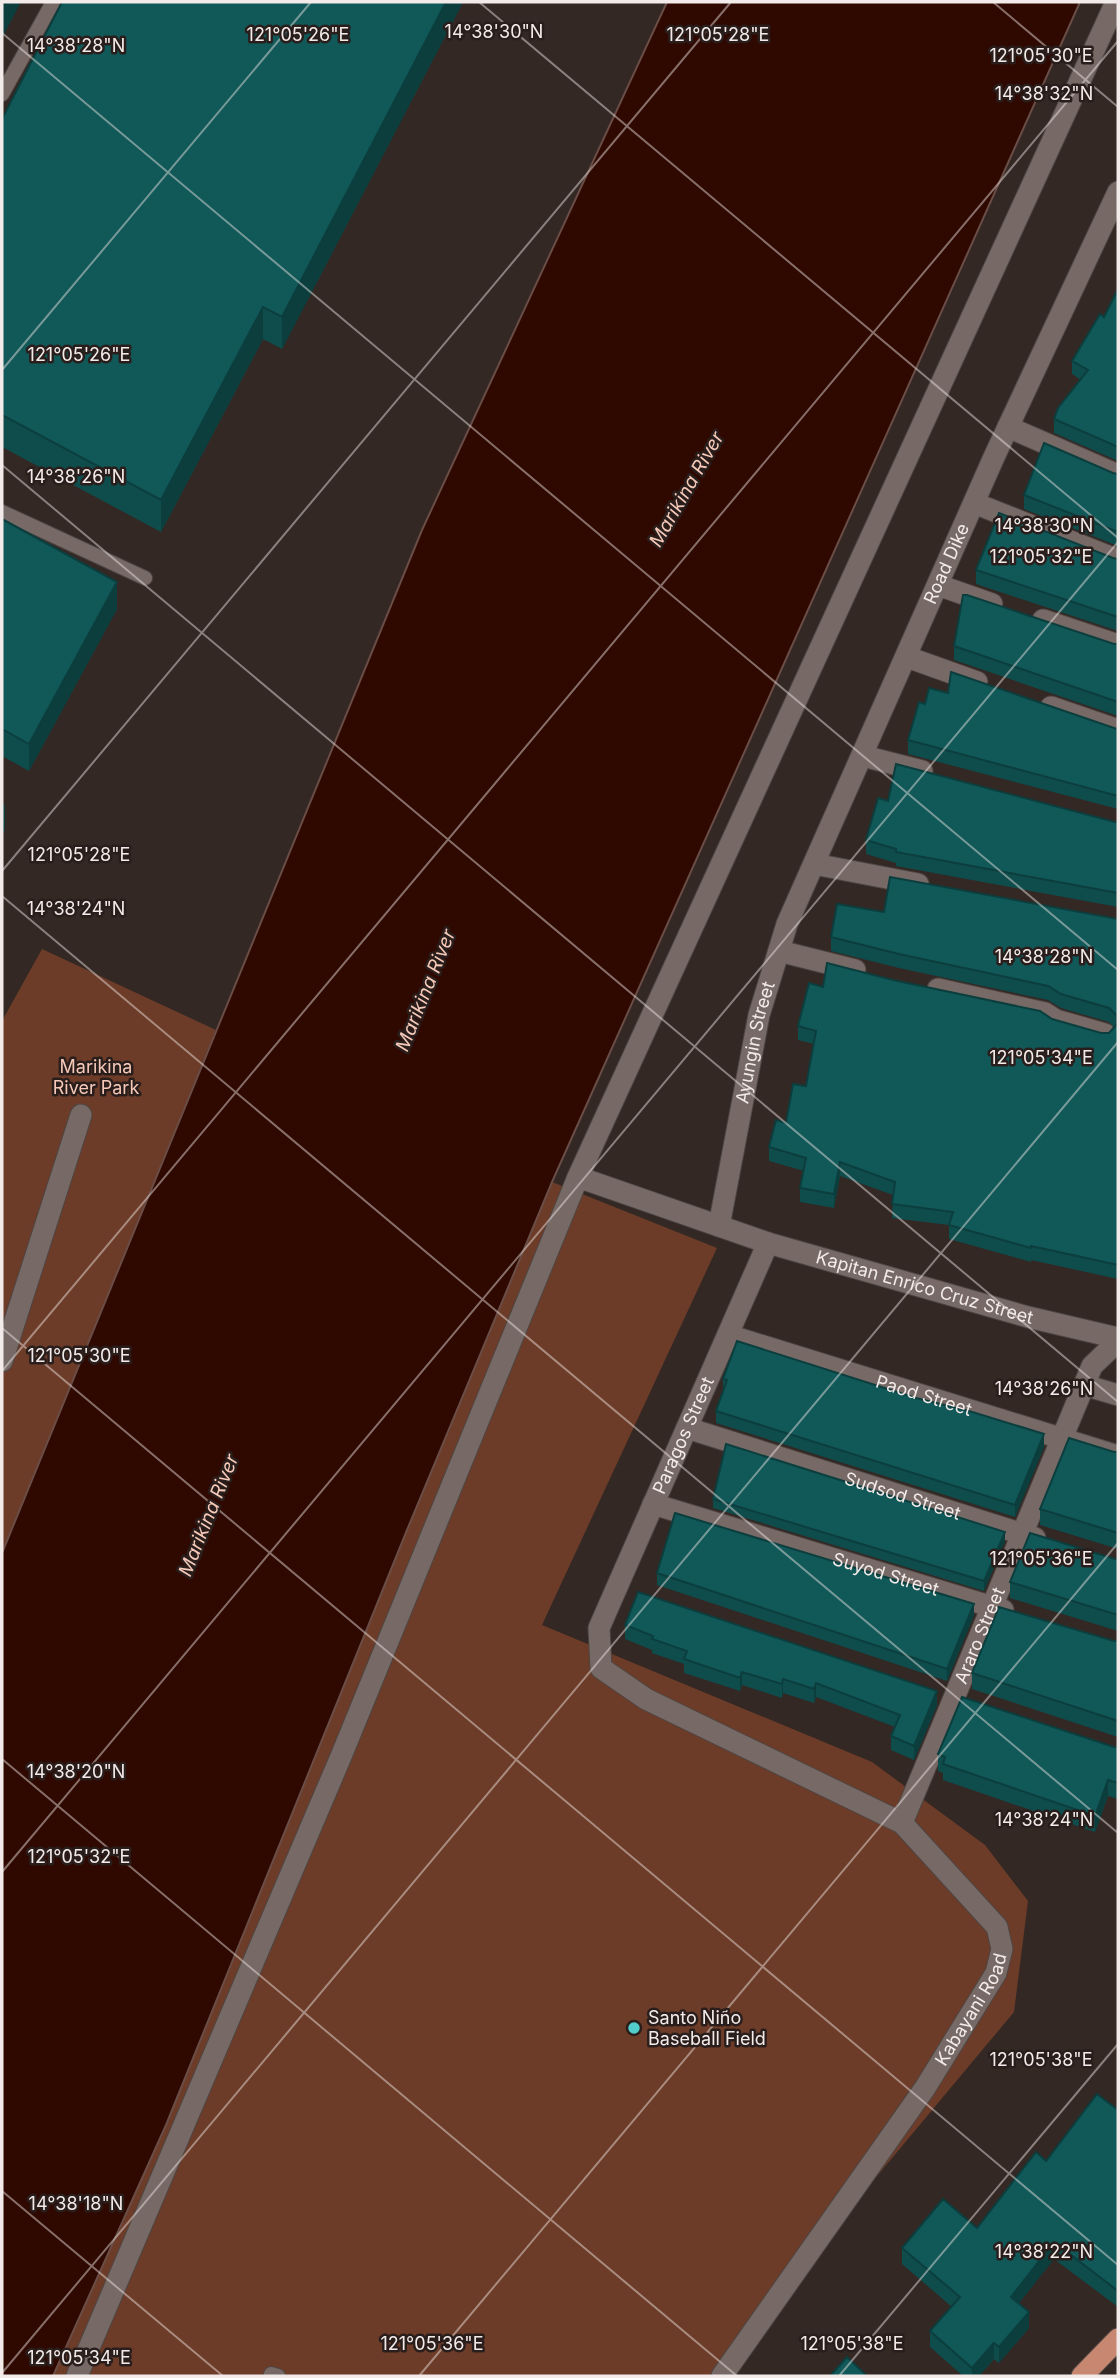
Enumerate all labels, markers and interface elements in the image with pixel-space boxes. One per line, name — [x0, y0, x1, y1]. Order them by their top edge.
text: 14°38'30"N — [445, 21, 543, 42]
text: 121°05'26"E — [247, 24, 349, 45]
text: 121°05'28"E — [667, 24, 769, 45]
text: 14°38'28"N — [27, 35, 125, 56]
text: 121°05'30"E — [989, 45, 1093, 66]
text: 14°38'32"N — [995, 83, 1093, 104]
text: 121°05'26"E — [28, 344, 130, 365]
water label: Marikina River — [644, 427, 729, 551]
text: 14°38'26"N — [27, 466, 125, 487]
text: 14°38'30"N — [995, 515, 1093, 536]
street label: Road Dike — [919, 520, 973, 607]
text: 121°05'32"E — [990, 546, 1092, 567]
text: 121°05'28"E — [28, 844, 130, 865]
text: 14°38'24"N — [27, 898, 125, 919]
water label: Marikina River — [391, 925, 461, 1055]
text: 14°38'28"N — [995, 946, 1093, 967]
street label: Ayungin Street — [731, 979, 779, 1105]
text: 121°05'34"E — [989, 1047, 1093, 1068]
park label: Marikina River Park — [53, 1056, 139, 1098]
street label: Kapitan Enrico Cruz Street — [814, 1246, 1035, 1328]
text: 121°05'30"E — [27, 1345, 131, 1366]
street label: Paod Street — [873, 1371, 975, 1420]
street label: Paragos Street — [648, 1373, 718, 1497]
text: 14°38'26"N — [995, 1378, 1093, 1399]
water label: Marikina River — [174, 1450, 244, 1580]
street label: Sudsod Street — [842, 1467, 963, 1524]
street label: Suyod Street — [830, 1548, 941, 1600]
text: 121°05'36"E — [990, 1548, 1093, 1569]
street label: Araro Street — [950, 1584, 1009, 1687]
text: 14°38'20"N — [27, 1761, 125, 1782]
text: 14°38'24"N — [995, 1809, 1093, 1830]
text: 121°05'32"E — [28, 1846, 130, 1867]
street label: Kabayani Road — [930, 1951, 1011, 2069]
place label: Santo Niño Baseball Field — [648, 2007, 766, 2049]
marker: Santo Niño Baseball Field — [626, 2020, 642, 2036]
text: 121°05'38"E — [990, 2049, 1092, 2070]
text: 14°38'18"N — [29, 2193, 123, 2214]
text: 14°38'22"N — [995, 2241, 1093, 2262]
text: 121°05'36"E — [381, 2333, 484, 2354]
text: 121°05'38"E — [801, 2333, 903, 2354]
text: 121°05'34"E — [27, 2347, 131, 2368]

